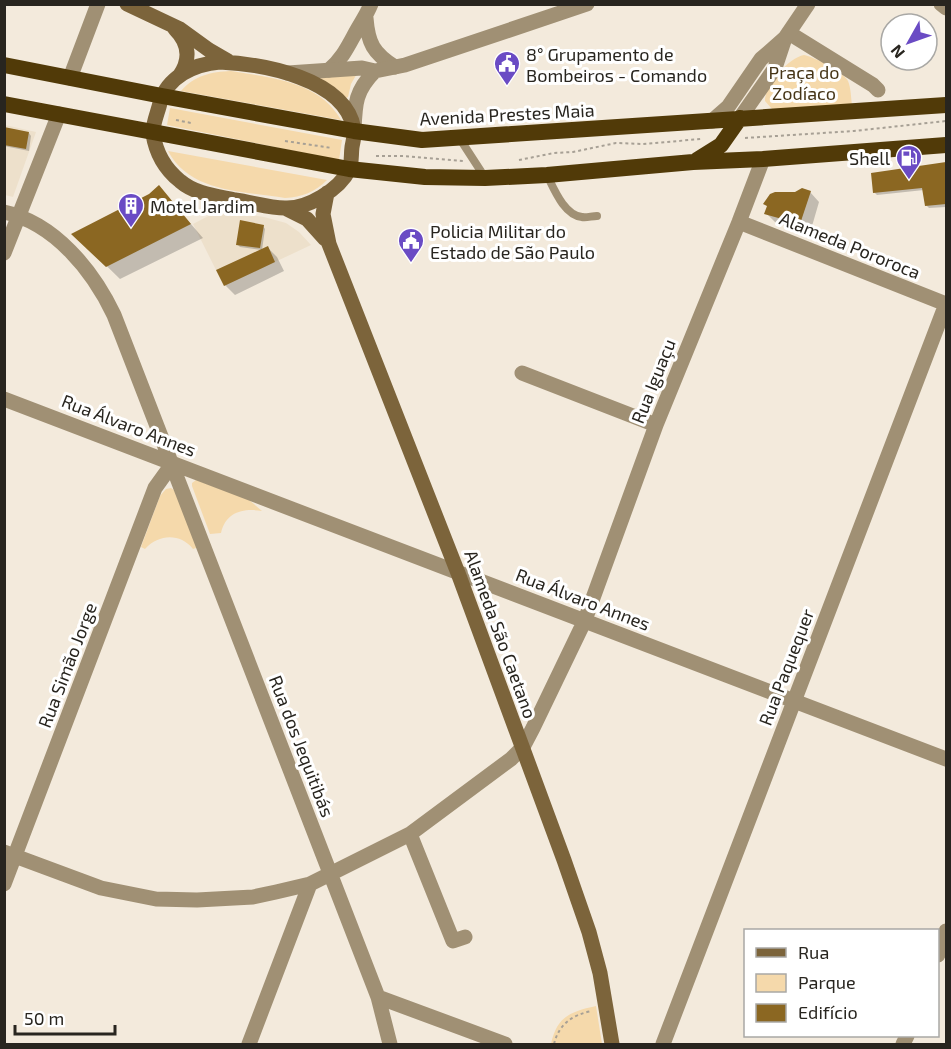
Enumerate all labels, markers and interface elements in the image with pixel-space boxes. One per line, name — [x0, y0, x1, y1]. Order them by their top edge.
north arrow — [879, 12, 939, 72]
text: N — [886, 41, 908, 62]
place label: 8° Grupamento de Bombeiros - Comando — [526, 43, 707, 86]
public building icon: 8° Grupamento de Bombeiros - Comando — [492, 49, 522, 87]
park label: Praça do Zodíaco — [769, 61, 839, 104]
street label: Avenida Prestes Maia — [419, 98, 595, 130]
fuel station icon: Shell — [894, 143, 924, 181]
place label: Shell — [849, 147, 891, 169]
building icon: Motel Jardim — [116, 191, 146, 229]
place label: Motel Jardim — [150, 195, 255, 217]
street label: Alameda Pororoca — [776, 207, 924, 283]
place label: Policia Militar do Estado de São Paulo — [430, 220, 595, 263]
public building icon: Policia Militar do Estado de São Paulo — [396, 226, 426, 264]
street label: Rua Iguaçu — [626, 336, 681, 427]
street label: Rua Álvaro Annes — [59, 389, 199, 461]
street label: Alameda São Caetano — [460, 547, 542, 721]
street label: Rua Álvaro Annes — [513, 563, 653, 635]
street label: Rua Simão Jorge — [33, 599, 101, 731]
street label: Rua Paquequer — [754, 605, 818, 729]
street label: Rua dos Jequitibás — [265, 672, 339, 820]
legend — [744, 929, 939, 1037]
text: Rua — [798, 941, 829, 963]
text: Parque — [798, 971, 856, 993]
scale bar — [15, 998, 116, 1036]
text: Edifício — [798, 1001, 858, 1023]
text: 50 m — [24, 1007, 64, 1029]

